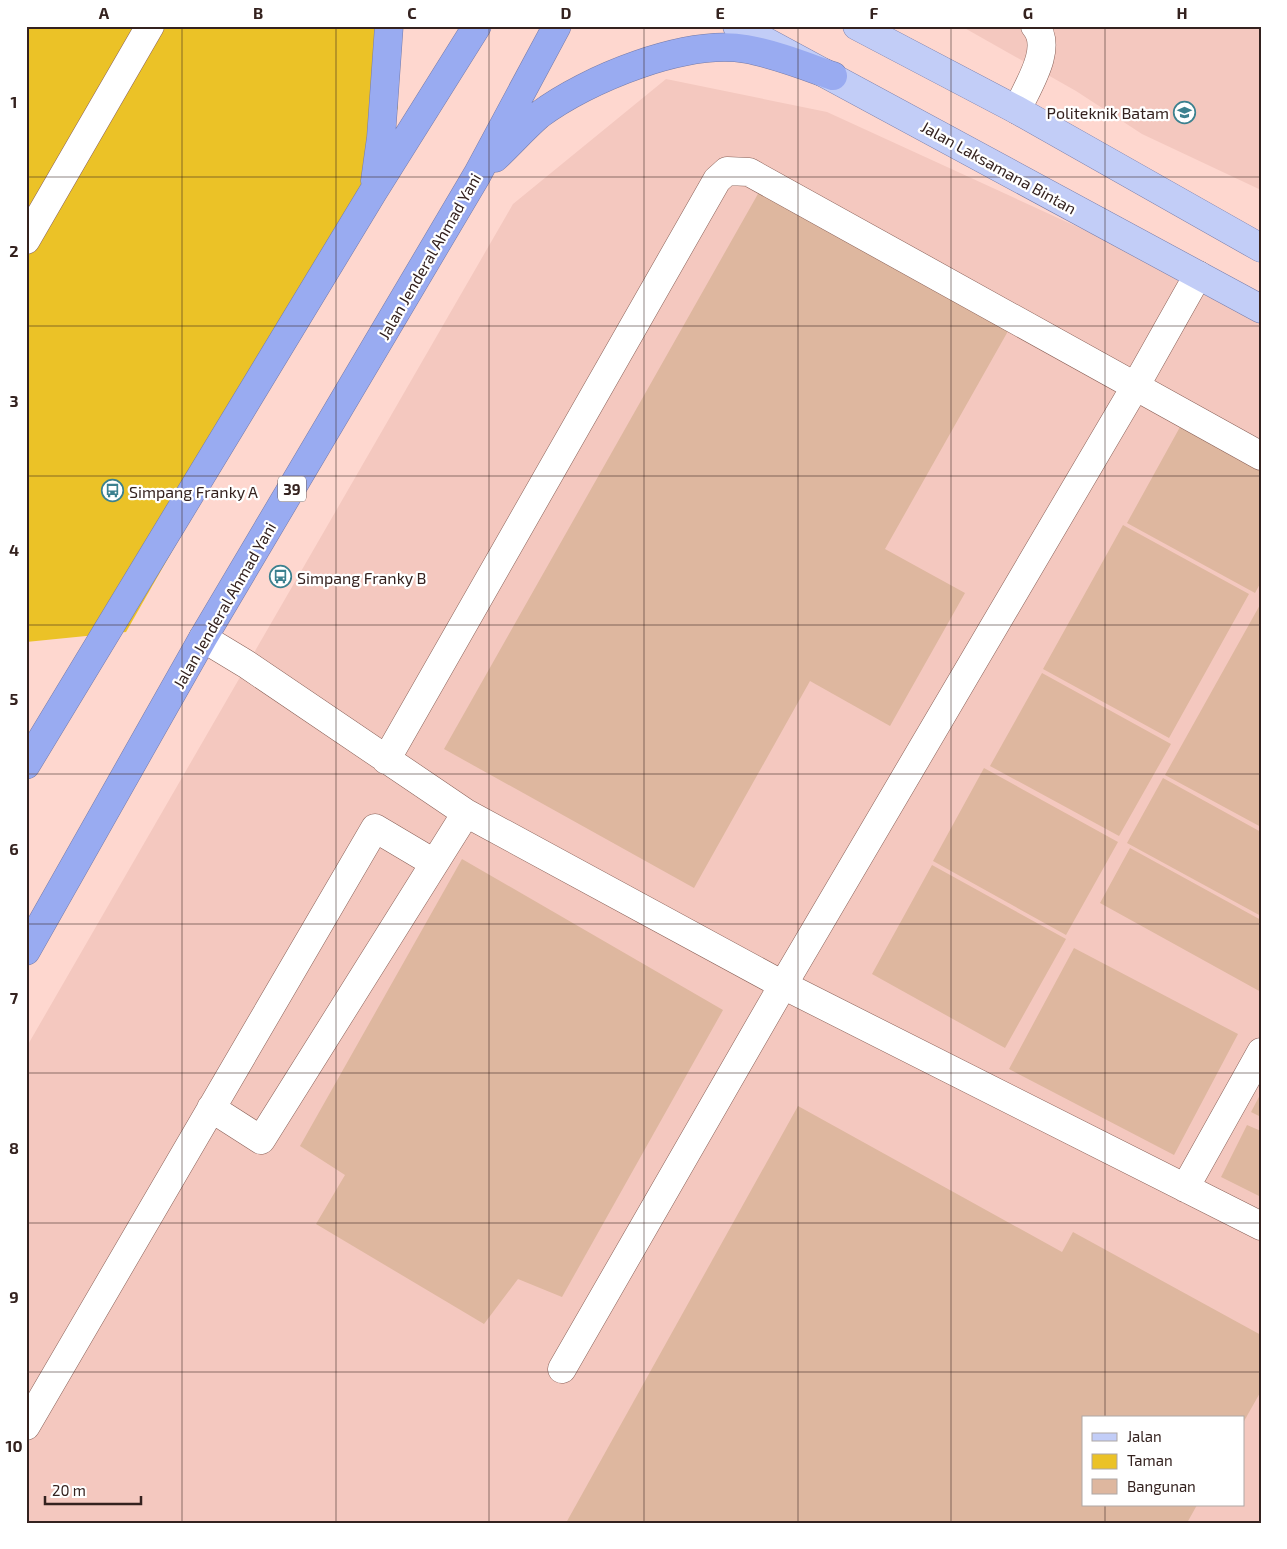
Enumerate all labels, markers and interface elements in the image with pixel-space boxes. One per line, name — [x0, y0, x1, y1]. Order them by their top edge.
text: A — [99, 3, 110, 22]
text: B — [253, 3, 263, 22]
text: C — [407, 3, 417, 22]
text: D — [561, 3, 572, 22]
text: E — [715, 3, 725, 22]
text: F — [870, 3, 879, 22]
text: G — [1023, 3, 1033, 22]
text: H — [1176, 3, 1188, 22]
text: 1 — [11, 92, 17, 111]
school or university icon: Politeknik Batam — [1173, 100, 1197, 124]
place label: Politeknik Batam — [1047, 103, 1169, 122]
street label: Jalan Laksamana Bintan — [918, 116, 1080, 218]
street label: Jalan Jenderal Ahmad Yani — [374, 170, 484, 342]
text: 2 — [9, 241, 19, 260]
text: 3 — [9, 391, 19, 410]
road number: 39 — [278, 476, 306, 502]
bus stop icon: Simpang Franky A — [101, 479, 125, 503]
place label: Simpang Franky A — [129, 482, 258, 501]
street label: Jalan Jenderal Ahmad Yani — [169, 519, 279, 691]
text: 4 — [9, 540, 19, 559]
bus stop icon: Simpang Franky B — [269, 565, 293, 589]
place label: Simpang Franky B — [297, 568, 426, 587]
text: 5 — [10, 689, 19, 708]
text: 6 — [9, 839, 19, 858]
text: 7 — [10, 988, 19, 1007]
text: 8 — [9, 1138, 19, 1157]
text: 9 — [9, 1287, 19, 1306]
legend — [1082, 1416, 1244, 1506]
text: Jalan — [1127, 1427, 1162, 1445]
text: 10 — [5, 1436, 23, 1455]
text: Taman — [1127, 1451, 1173, 1469]
scale bar — [45, 1474, 141, 1506]
text: Bangunan — [1127, 1477, 1196, 1495]
text: 20 m — [52, 1481, 86, 1499]

